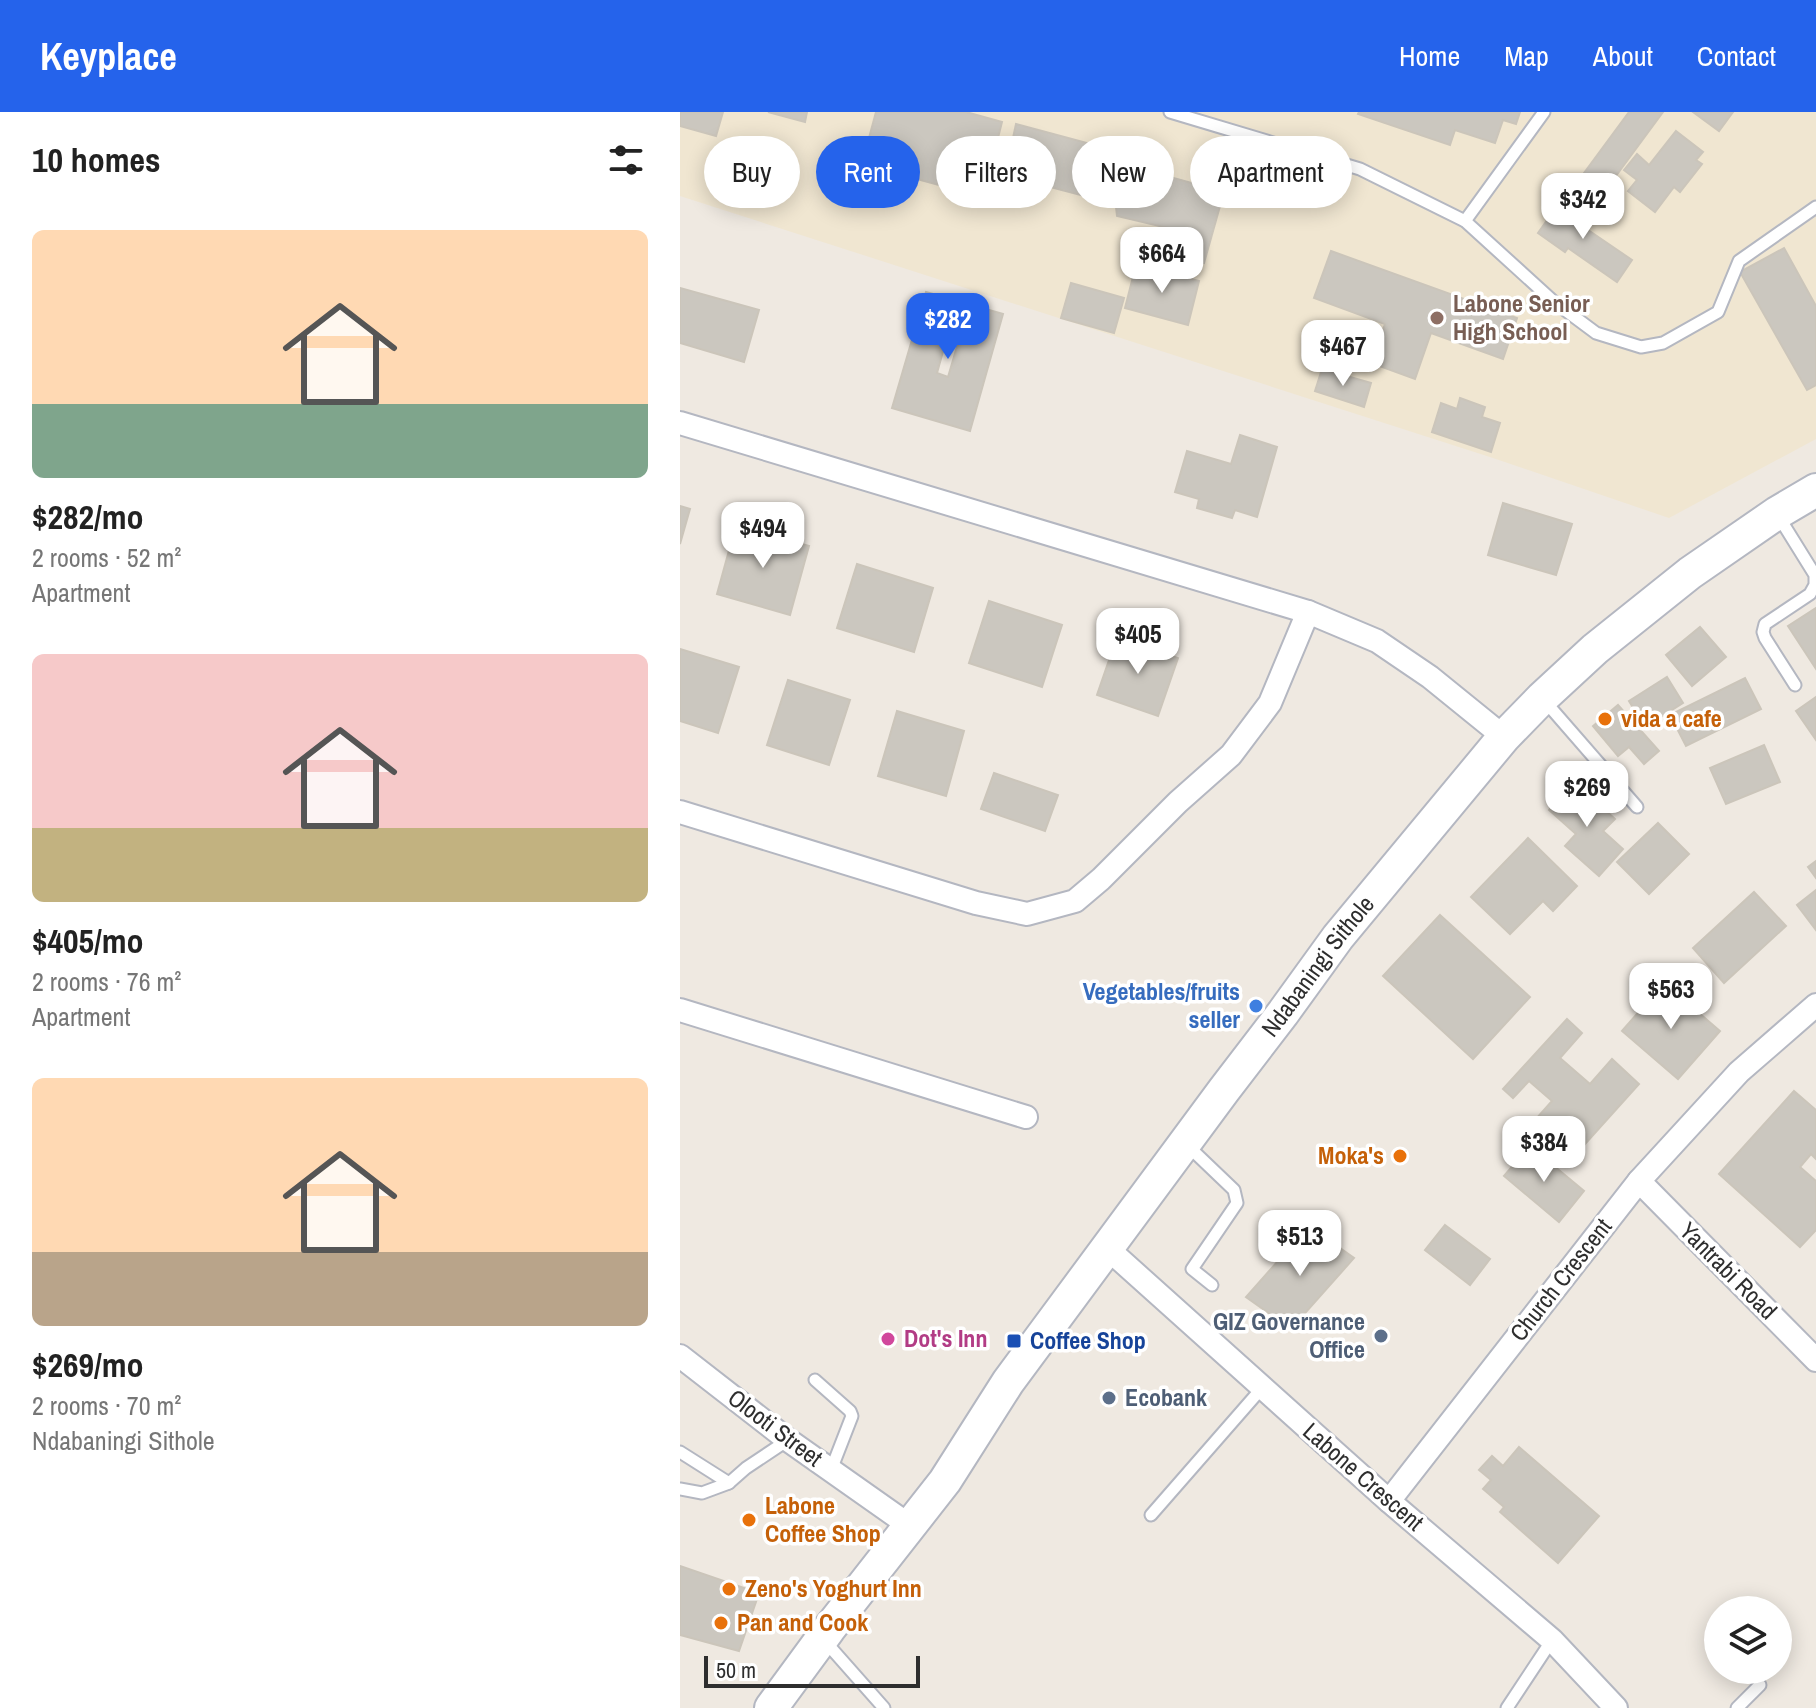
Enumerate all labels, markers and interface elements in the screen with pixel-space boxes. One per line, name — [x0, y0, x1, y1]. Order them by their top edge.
text: Keyplace — [40, 31, 177, 82]
text: Home — [1399, 37, 1460, 75]
text: Map — [1504, 37, 1549, 75]
text: About — [1593, 37, 1653, 75]
text: Contact — [1697, 37, 1776, 75]
chip: Buy — [704, 136, 800, 208]
chip: Rent — [816, 136, 920, 208]
chip: Filters — [936, 136, 1056, 208]
chip: New — [1072, 136, 1174, 208]
chip: Apartment — [1190, 136, 1352, 208]
text: 10 homes — [32, 137, 161, 183]
icon: filters — [604, 138, 648, 182]
pin: $342 — [1536, 173, 1630, 241]
text: $342 — [1559, 181, 1607, 216]
pin: $664 — [1115, 227, 1209, 295]
text: $664 — [1138, 235, 1186, 270]
icon: home — [268, 282, 412, 426]
place label: Labone Senior High School — [1453, 287, 1590, 347]
pin: $282 — [901, 293, 995, 361]
text: $282 — [924, 301, 972, 336]
marker: Labone Senior High School — [1428, 309, 1446, 327]
pin: $467 — [1296, 320, 1390, 388]
text: $467 — [1319, 328, 1367, 363]
text: $282/mo — [32, 494, 144, 540]
pin: $494 — [716, 502, 810, 570]
text: $494 — [739, 510, 787, 545]
text: 2 rooms · 52 m² — [32, 540, 181, 575]
text: Apartment — [32, 575, 130, 610]
pin: $405 — [1091, 608, 1185, 676]
text: $405 — [1114, 616, 1162, 651]
place label: vida a cafe — [1621, 702, 1722, 734]
icon: home — [268, 706, 412, 850]
marker: vida a cafe — [1596, 710, 1614, 728]
pin: $269 — [1540, 761, 1634, 829]
text: $269 — [1563, 769, 1611, 804]
street label: Ndabaningi Sithole — [1254, 888, 1381, 1043]
text: $405/mo — [32, 918, 144, 964]
pin: $563 — [1624, 963, 1718, 1031]
text: 2 rooms · 76 m² — [32, 964, 181, 999]
text: $563 — [1647, 971, 1695, 1006]
place label: Vegetables/fruits seller — [1083, 975, 1240, 1035]
marker: Vegetables/fruits seller — [1247, 997, 1265, 1015]
text: Apartment — [32, 999, 130, 1034]
pin: $384 — [1497, 1116, 1591, 1184]
text: $384 — [1520, 1124, 1568, 1159]
icon: home — [268, 1130, 412, 1274]
place label: Moka's — [1318, 1139, 1384, 1171]
marker: Moka's — [1391, 1147, 1409, 1165]
pin: $513 — [1253, 1210, 1347, 1278]
street label: Church Crescent — [1502, 1211, 1619, 1347]
street label: Yantrabi Road — [1673, 1215, 1784, 1326]
text: $513 — [1276, 1218, 1324, 1253]
place label: GIZ Governance Office — [1213, 1305, 1365, 1365]
place label: Dot's Inn — [904, 1322, 987, 1354]
place label: Coffee Shop — [1030, 1324, 1146, 1356]
marker: GIZ Governance Office — [1372, 1327, 1390, 1345]
marker: Dot's Inn — [879, 1330, 897, 1348]
marker: Coffee Shop — [1005, 1332, 1023, 1350]
text: $269/mo — [32, 1342, 144, 1388]
street label: Olooti Street — [722, 1381, 830, 1474]
place label: Ecobank — [1125, 1381, 1207, 1413]
text: 2 rooms · 70 m² — [32, 1388, 181, 1423]
marker: Ecobank — [1100, 1389, 1118, 1407]
street label: Labone Crescent — [1297, 1415, 1431, 1538]
text: Ndabaningi Sithole — [32, 1423, 215, 1458]
place label: Labone Coffee Shop — [765, 1489, 881, 1549]
marker: Labone Coffee Shop — [740, 1511, 758, 1529]
place label: Zeno's Yoghurt Inn — [745, 1572, 922, 1604]
marker: Zeno's Yoghurt Inn — [720, 1580, 738, 1598]
map controls — [1704, 1596, 1792, 1684]
button: layers — [1704, 1596, 1792, 1684]
place label: Pan and Cook — [737, 1606, 868, 1638]
marker: Pan and Cook — [712, 1614, 730, 1632]
scale bar — [704, 1652, 920, 1688]
text: 50 m — [716, 1655, 756, 1685]

